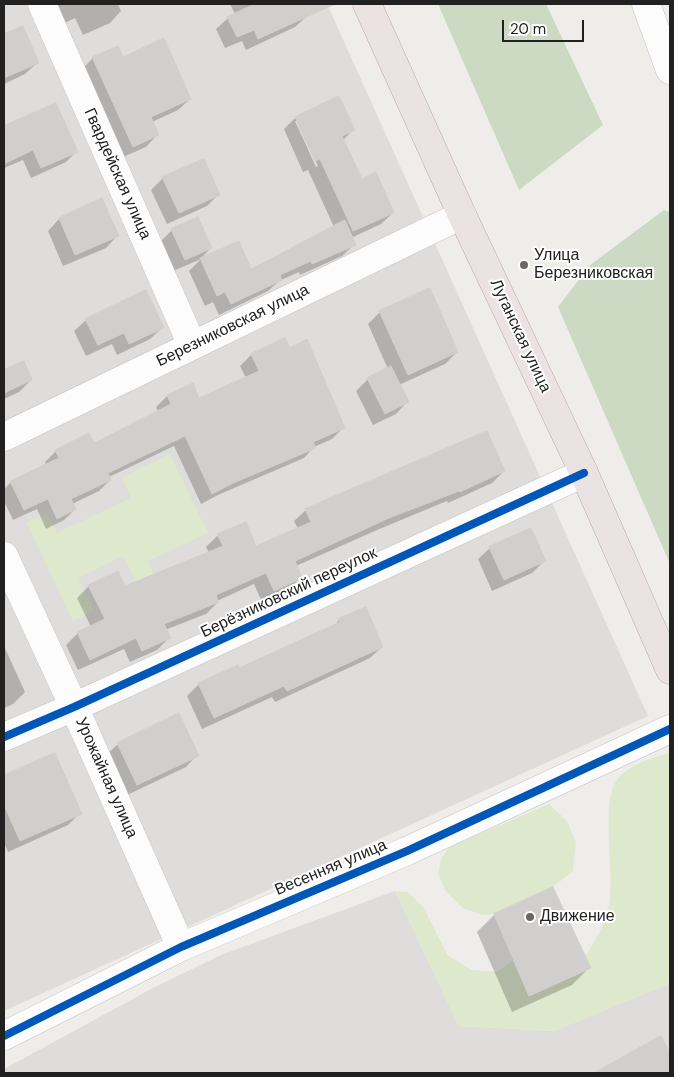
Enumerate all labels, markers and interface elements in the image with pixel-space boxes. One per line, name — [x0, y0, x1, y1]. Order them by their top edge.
scale bar — [504, 10, 586, 42]
text: 20 m — [510, 19, 546, 39]
street label: Гвардейская улица — [79, 105, 155, 243]
place label: Улица Березниковская — [534, 246, 653, 284]
marker: Улица Березниковская — [518, 259, 530, 271]
street label: Луганская улица — [485, 276, 555, 396]
street label: Березниковская улица — [154, 281, 312, 371]
street label: Берёзниковский переулок — [198, 544, 380, 642]
street label: Урожайная улица — [71, 715, 141, 841]
street label: Весенняя улица — [272, 836, 390, 900]
place label: Движение — [540, 907, 615, 927]
marker: Движение — [524, 911, 536, 923]

